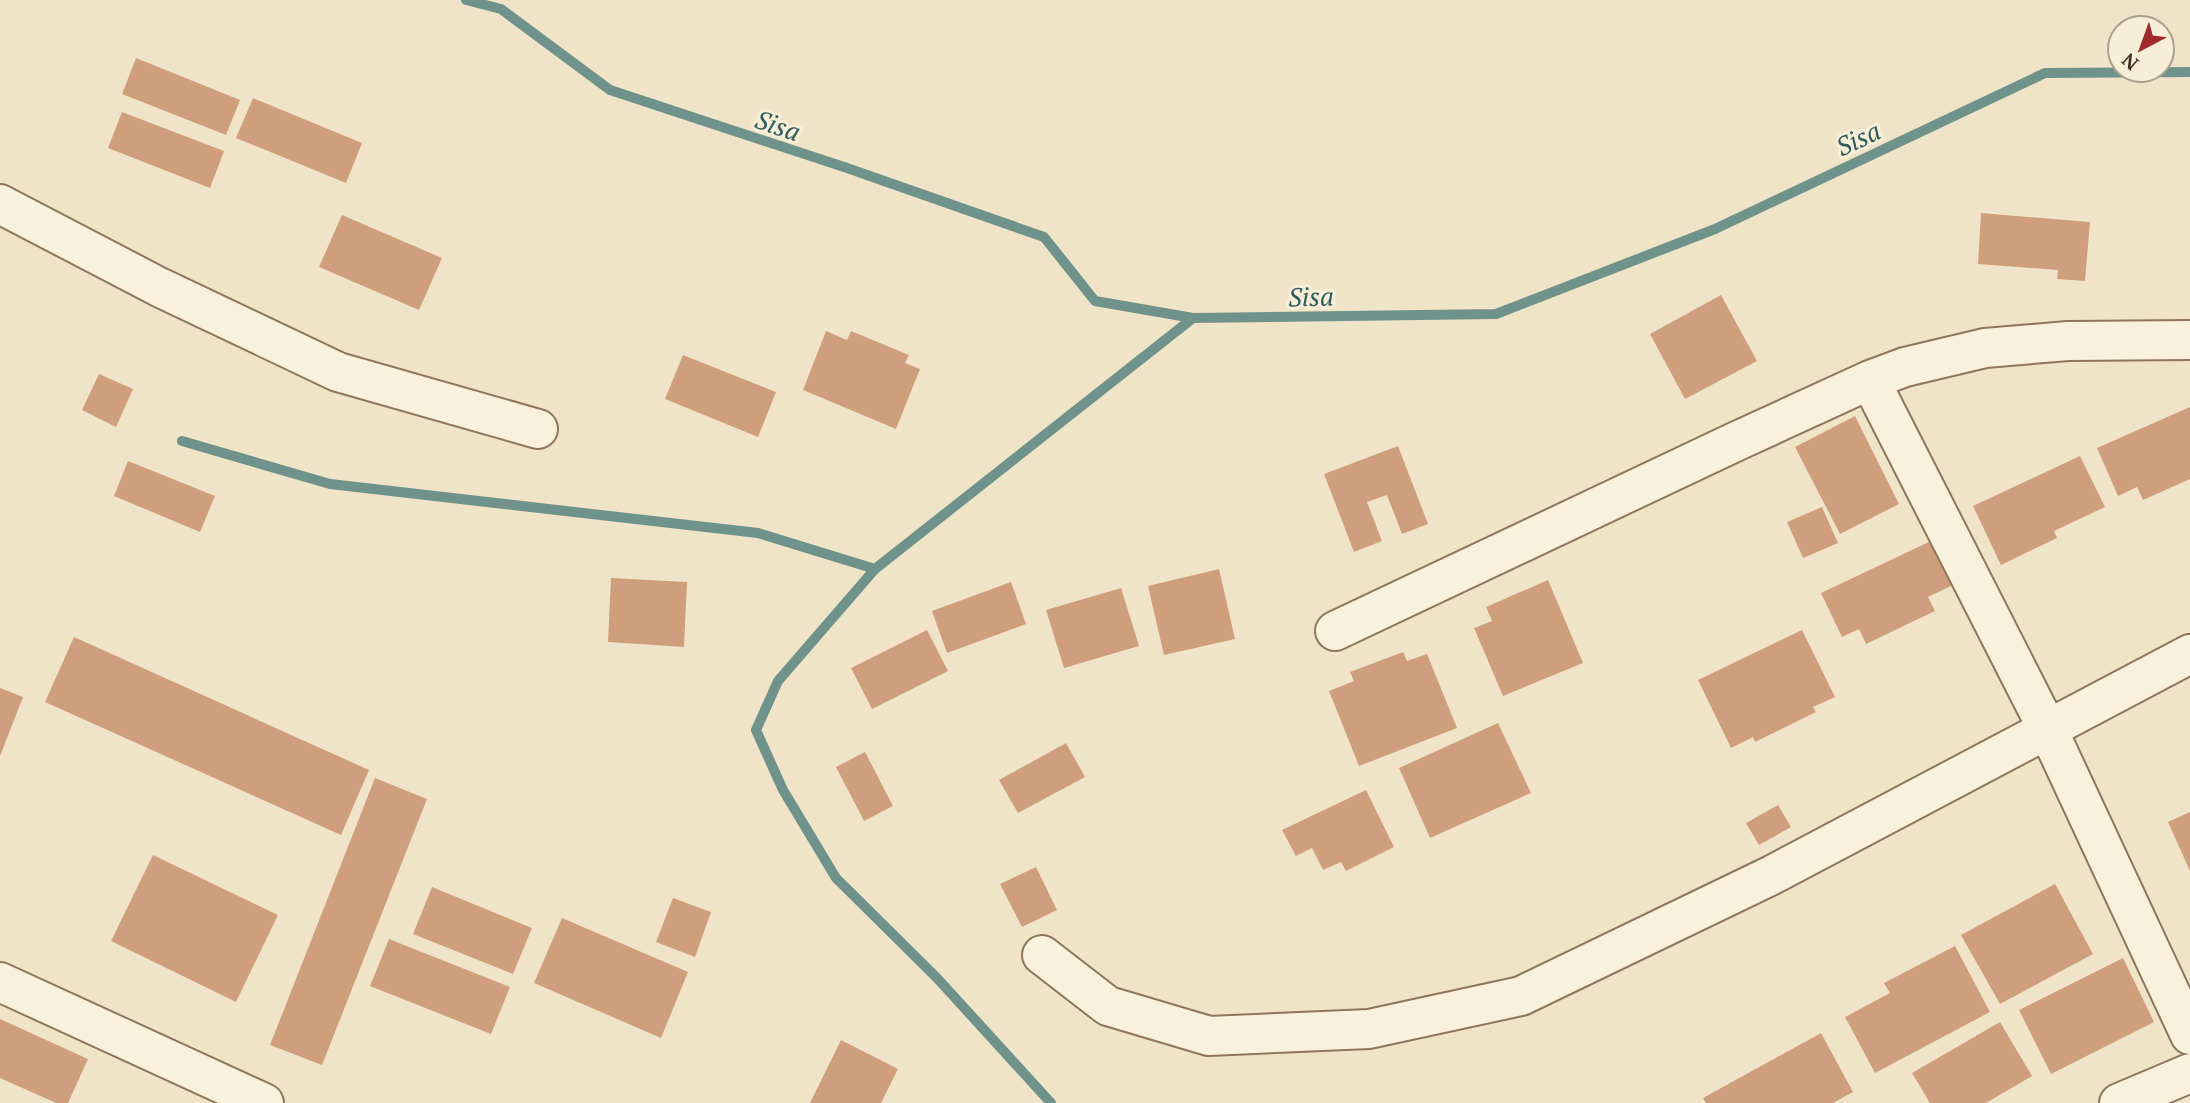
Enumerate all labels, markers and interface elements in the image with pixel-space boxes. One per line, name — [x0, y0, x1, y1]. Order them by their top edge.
north arrow — [2106, 14, 2176, 84]
text: N — [2115, 48, 2143, 76]
water label: Sisa — [751, 101, 805, 149]
water label: Sisa — [1830, 113, 1886, 163]
water label: Sisa — [1288, 279, 1334, 313]

